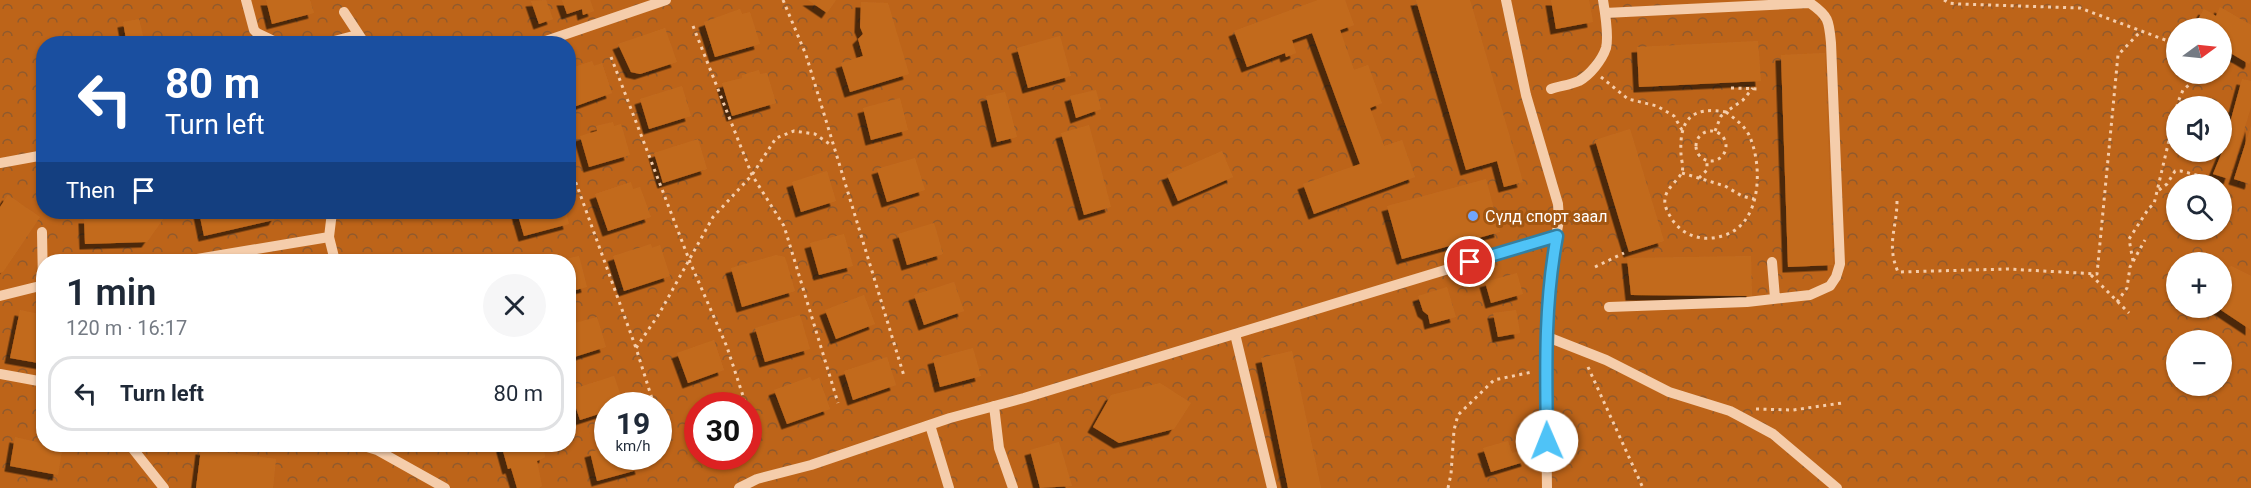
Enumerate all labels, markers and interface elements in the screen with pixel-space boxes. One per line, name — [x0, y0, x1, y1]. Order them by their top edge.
north arrow — [2166, 18, 2232, 84]
map controls — [2166, 18, 2232, 396]
text: 80 m — [165, 59, 260, 108]
icon: left — [66, 60, 144, 138]
button: sound — [2166, 96, 2232, 162]
text: Turn left — [165, 109, 265, 141]
icon: arrive — [127, 174, 160, 207]
button: search — [2166, 174, 2232, 240]
text: Then — [66, 178, 115, 203]
place label: Сүлд спорт заал — [1485, 207, 1608, 226]
marker: Сүлд спорт заал — [1466, 209, 1480, 223]
pin — [1444, 236, 1495, 287]
icon: arrive — [1453, 245, 1486, 278]
button: + — [2166, 252, 2232, 318]
text: 1 min — [66, 272, 156, 314]
button: close — [483, 274, 546, 337]
text: 120 m · 16:17 — [66, 316, 187, 340]
button: − — [2166, 330, 2232, 396]
icon: left — [69, 377, 102, 410]
text: Turn left — [120, 381, 204, 406]
text: 80 m — [494, 381, 543, 406]
speed limit sign: 30 — [684, 392, 762, 470]
text: 19 — [616, 406, 650, 441]
position arrow — [1515, 409, 1579, 473]
text: km/h — [615, 437, 651, 455]

